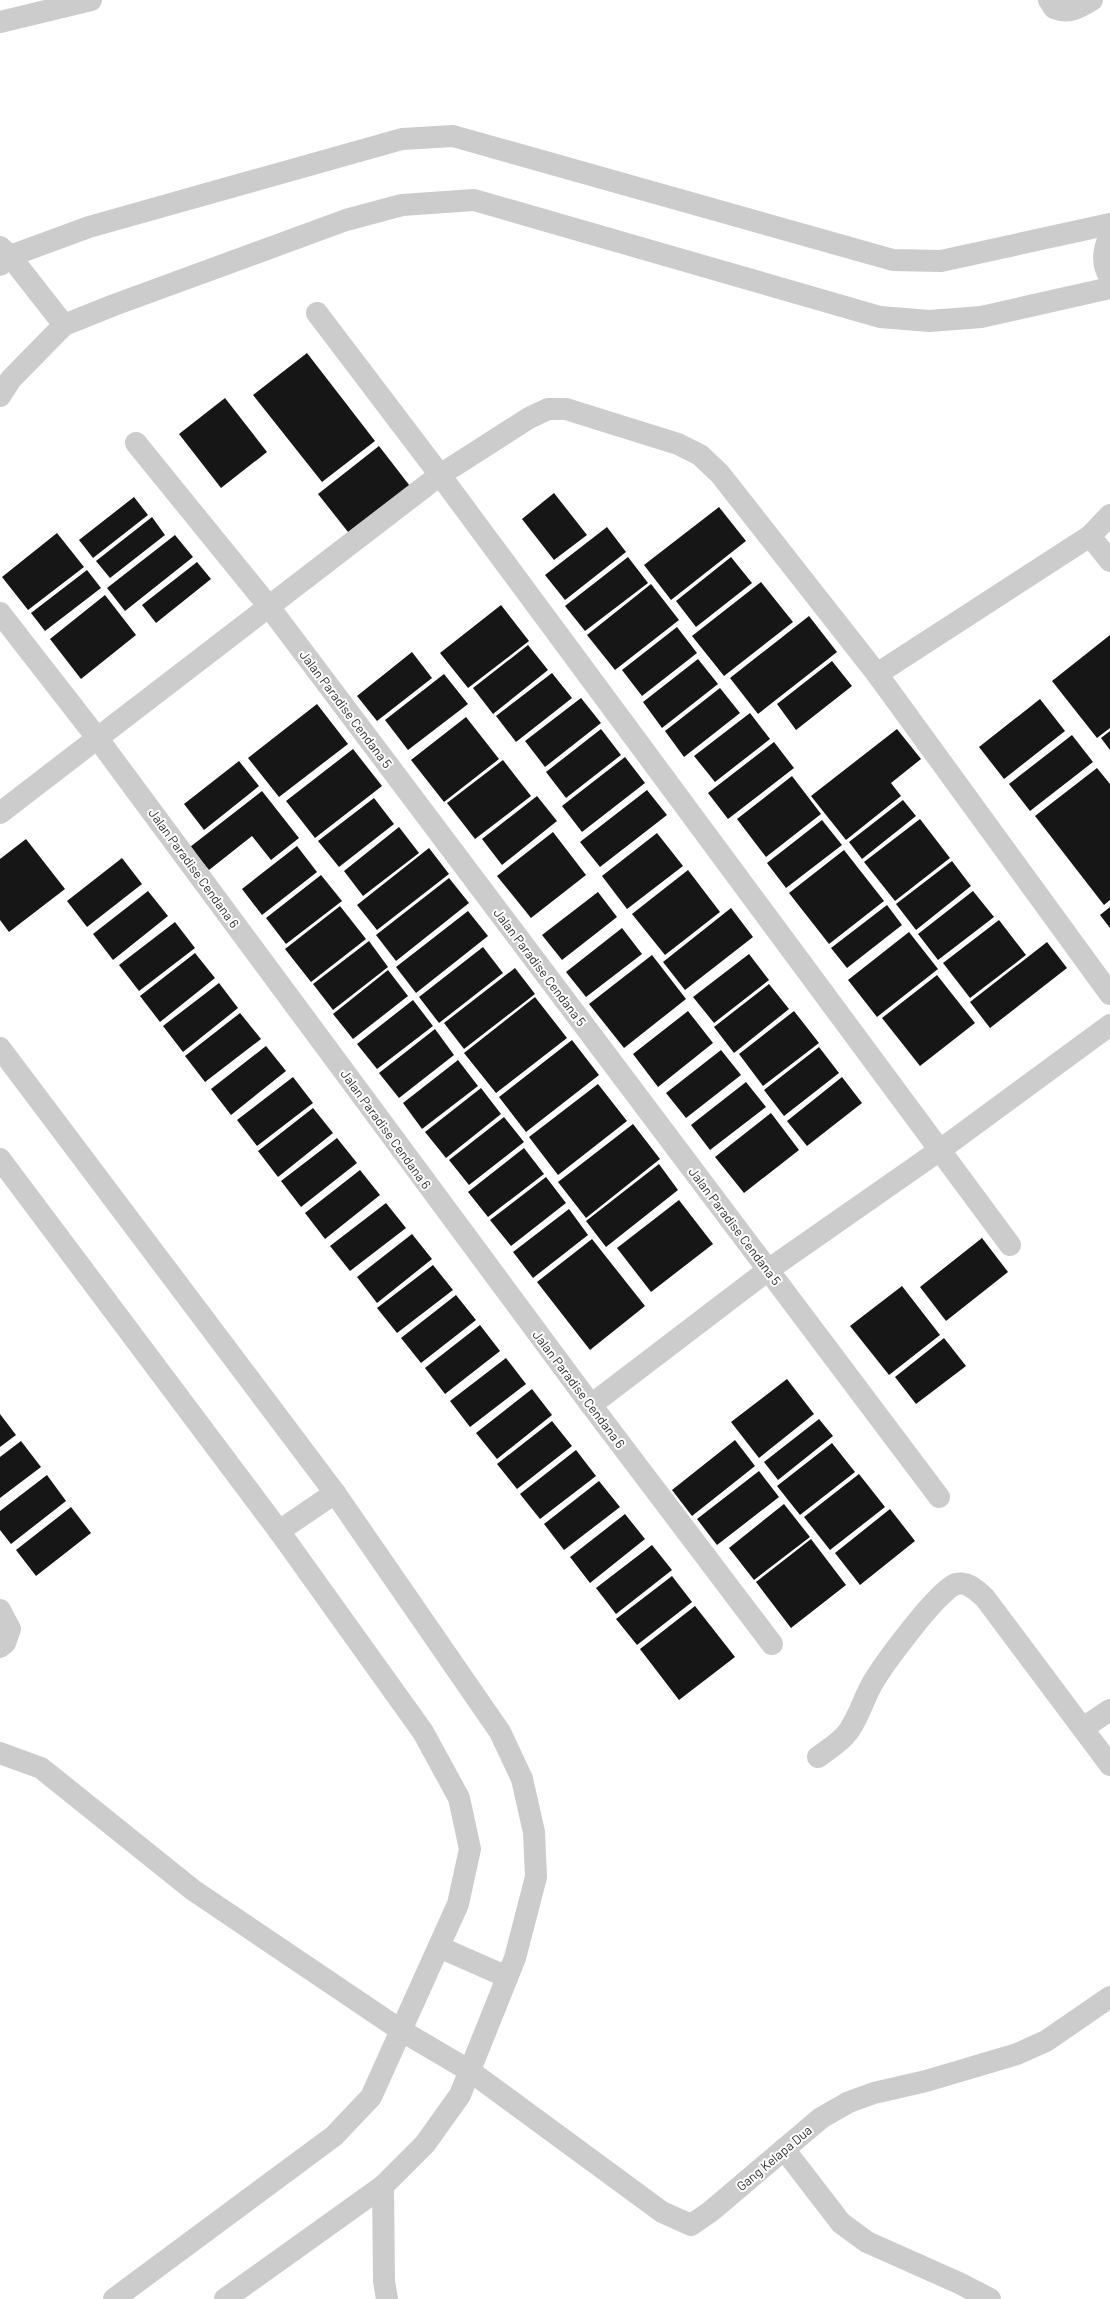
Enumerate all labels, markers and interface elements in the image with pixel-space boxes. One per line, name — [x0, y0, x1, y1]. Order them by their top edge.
street label: Jalan Paradise Cendana 5 — [296, 647, 396, 771]
street label: Jalan Paradise Cendana 6 — [145, 805, 243, 931]
street label: Jalan Paradise Cendana 5 — [490, 905, 590, 1029]
street label: Jalan Paradise Cendana 6 — [337, 1066, 435, 1192]
street label: Jalan Paradise Cendana 5 — [685, 1164, 785, 1288]
street label: Jalan Paradise Cendana 6 — [529, 1327, 629, 1451]
street label: Gang Kelapa Dua — [733, 2122, 815, 2194]

